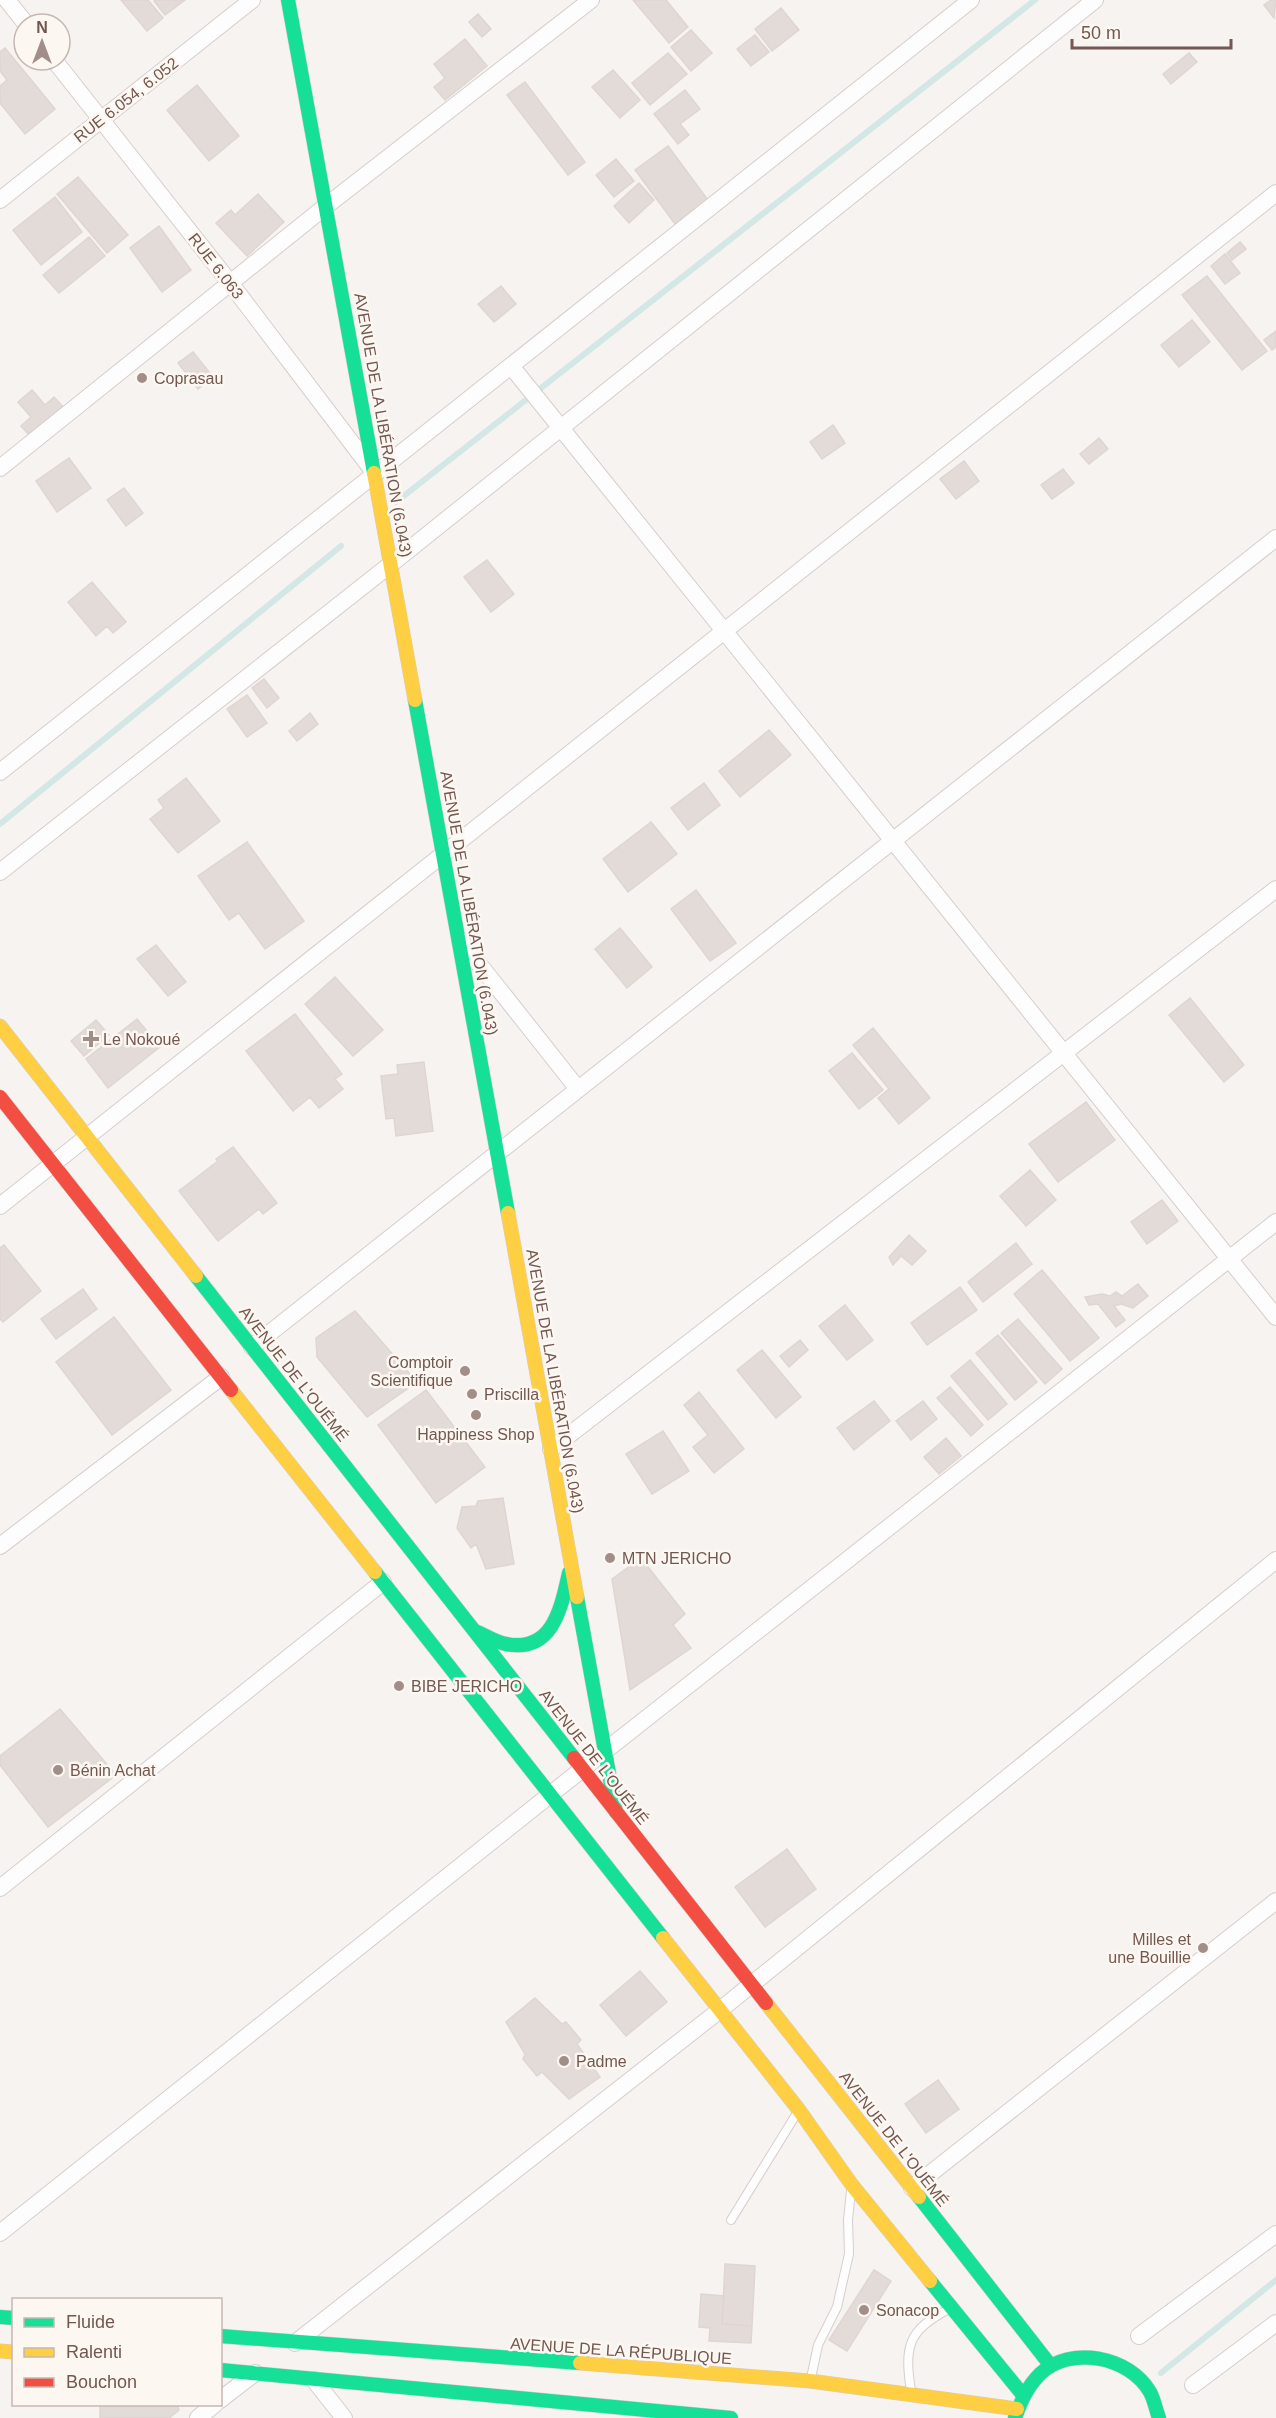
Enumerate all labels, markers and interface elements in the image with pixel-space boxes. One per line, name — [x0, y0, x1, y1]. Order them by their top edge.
north arrow — [12, 12, 72, 72]
scale bar — [1072, 12, 1231, 50]
text: N — [36, 19, 48, 36]
text: 50 m — [1081, 23, 1121, 43]
street label: RUE 6.054, 6.052 — [71, 54, 181, 146]
street label: RUE 6.063 — [185, 230, 247, 302]
street label: AVENUE DE LA LIBÉRATION (6.043) — [351, 291, 416, 558]
place label: Coprasau — [154, 370, 223, 387]
marker: Coprasau — [135, 371, 149, 385]
street label: AVENUE DE LA LIBÉRATION (6.043) — [437, 769, 502, 1036]
place label: Le Nokoué — [103, 1031, 180, 1048]
marker: Le Nokoué — [84, 1032, 98, 1046]
street label: AVENUE DE LA LIBÉRATION (6.043) — [523, 1247, 588, 1514]
street label: AVENUE DE L'OUÉMÉ — [236, 1303, 353, 1445]
place label: Comptoir Scientifique — [370, 1354, 454, 1389]
marker: Comptoir Scientifique — [458, 1364, 472, 1378]
place label: Priscilla — [484, 1386, 539, 1403]
marker: Priscilla — [465, 1387, 479, 1401]
marker: Happiness Shop — [469, 1408, 483, 1422]
place label: Happiness Shop — [417, 1426, 535, 1443]
place label: MTN JERICHO — [622, 1550, 731, 1567]
marker: MTN JERICHO — [603, 1551, 617, 1565]
place label: BIBE JERICHO — [411, 1678, 522, 1695]
marker: BIBE JERICHO — [392, 1679, 406, 1693]
street label: AVENUE DE L'OUÉMÉ — [536, 1686, 653, 1828]
place label: Bénin Achat — [70, 1762, 156, 1779]
marker: Bénin Achat — [51, 1763, 65, 1777]
place label: Milles et une Bouillie — [1108, 1931, 1192, 1966]
marker: Milles et une Bouillie — [1196, 1941, 1210, 1955]
place label: Padme — [576, 2053, 627, 2070]
marker: Padme — [557, 2054, 571, 2068]
street label: AVENUE DE L'OUÉMÉ — [836, 2068, 953, 2210]
legend — [12, 2298, 222, 2406]
place label: Sonacop — [876, 2302, 939, 2319]
marker: Sonacop — [857, 2303, 871, 2317]
text: Fluide — [66, 2312, 115, 2332]
street label: AVENUE DE LA RÉPUBLIQUE — [510, 2334, 732, 2367]
text: Ralenti — [66, 2342, 122, 2362]
text: Bouchon — [66, 2372, 137, 2392]

